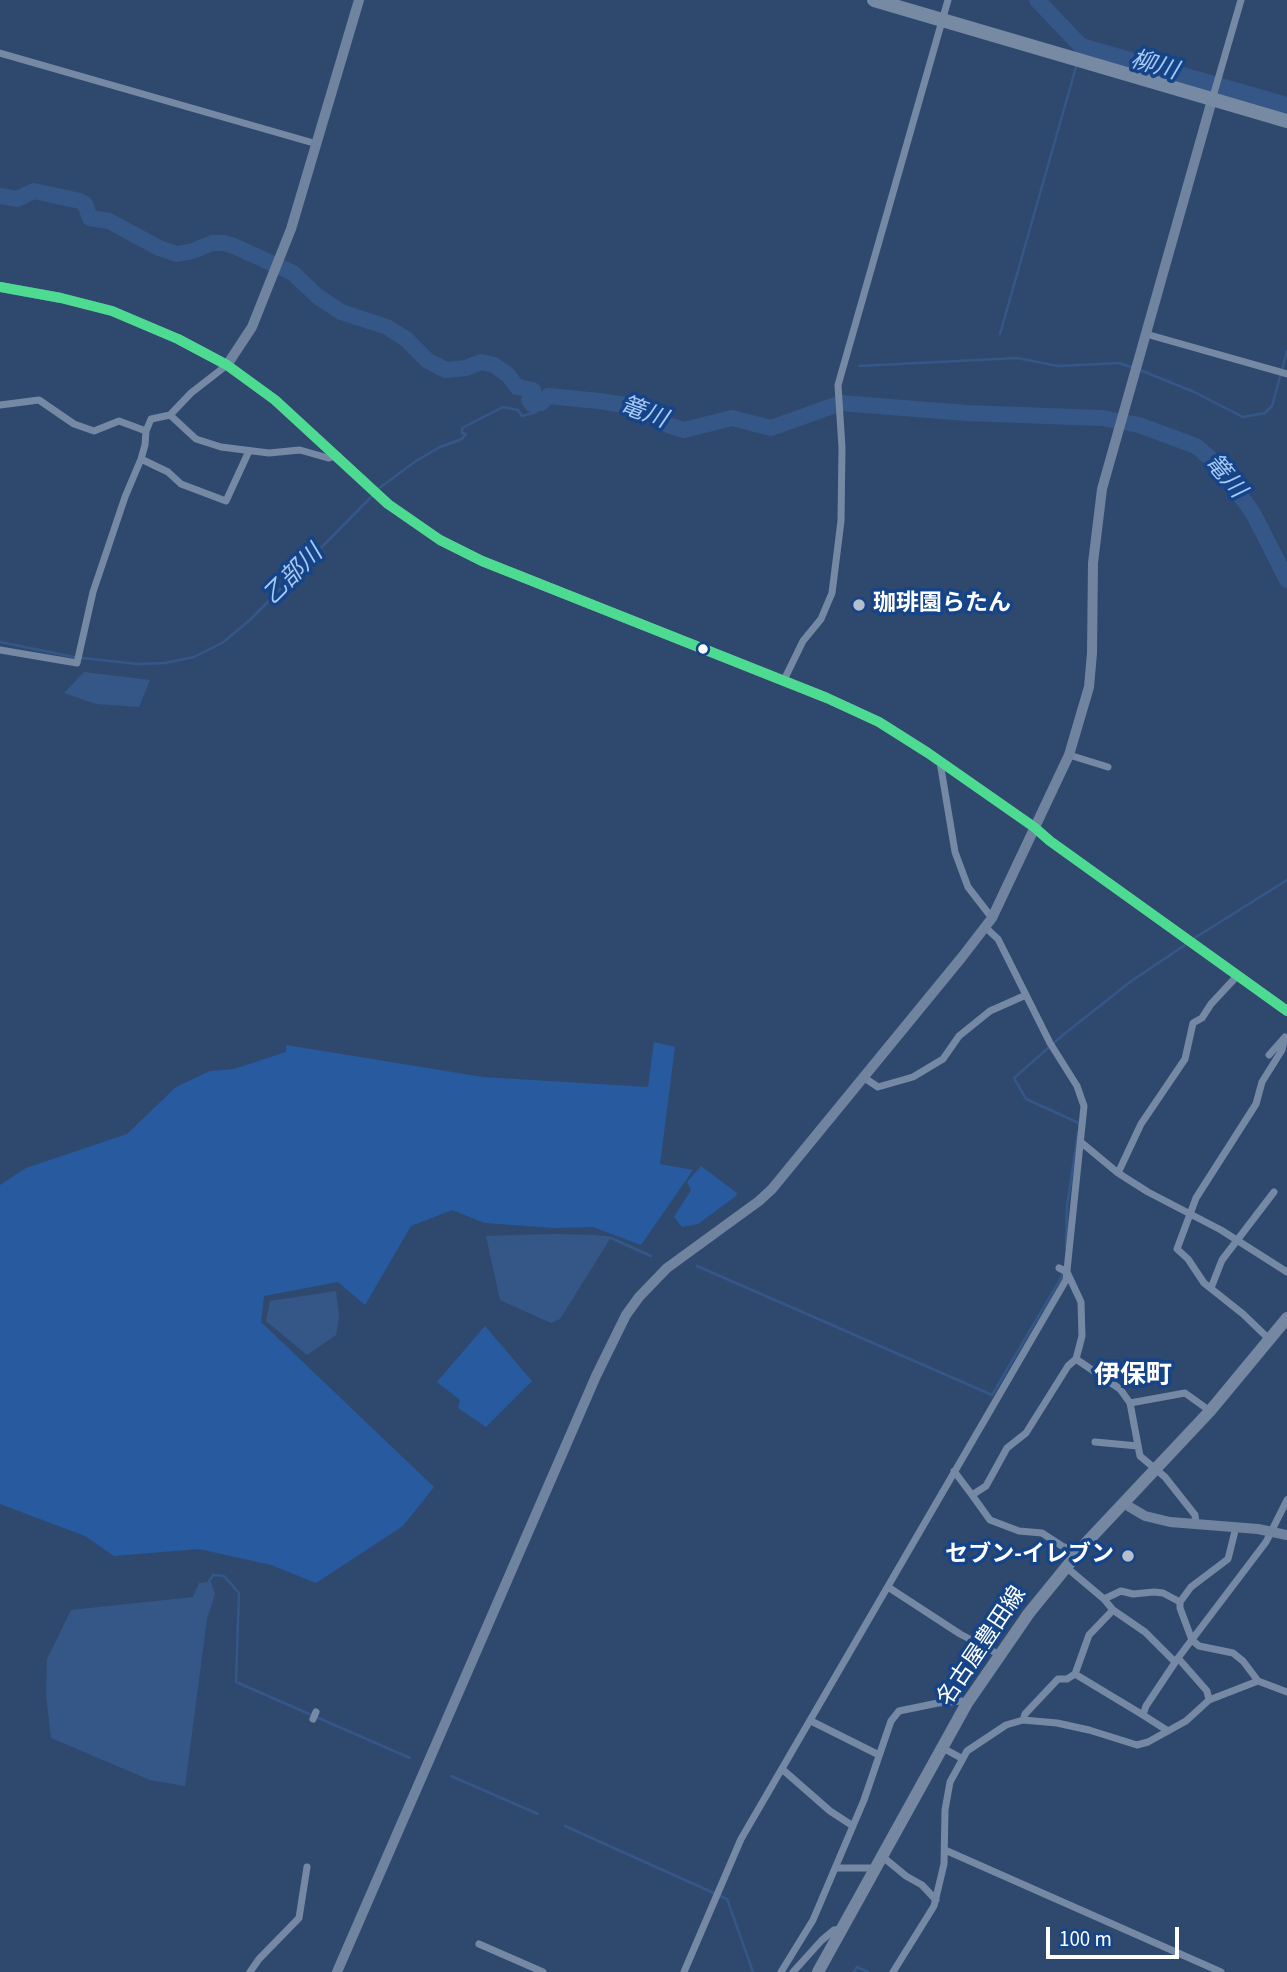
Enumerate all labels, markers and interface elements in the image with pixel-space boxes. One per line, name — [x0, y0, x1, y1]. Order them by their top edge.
water label: 柳川 — [1127, 47, 1181, 87]
water label: 篭川 — [616, 392, 670, 436]
water label: 篭川 — [1198, 449, 1250, 505]
water label: 乙部川 — [258, 540, 330, 612]
place label: 珈琲園らたん — [873, 591, 1011, 619]
marker: 珈琲園らたん — [851, 597, 867, 613]
unlabelled marker — [696, 642, 710, 656]
district label: 伊保町 — [1094, 1361, 1172, 1393]
place label: セブン-イレブン — [945, 1542, 1114, 1570]
marker: セブン-イレブン — [1120, 1548, 1136, 1564]
street label: 名古屋豊田線 — [933, 1582, 1033, 1712]
scale bar — [1049, 1912, 1182, 1956]
text: 100 m — [1059, 1924, 1112, 1954]

